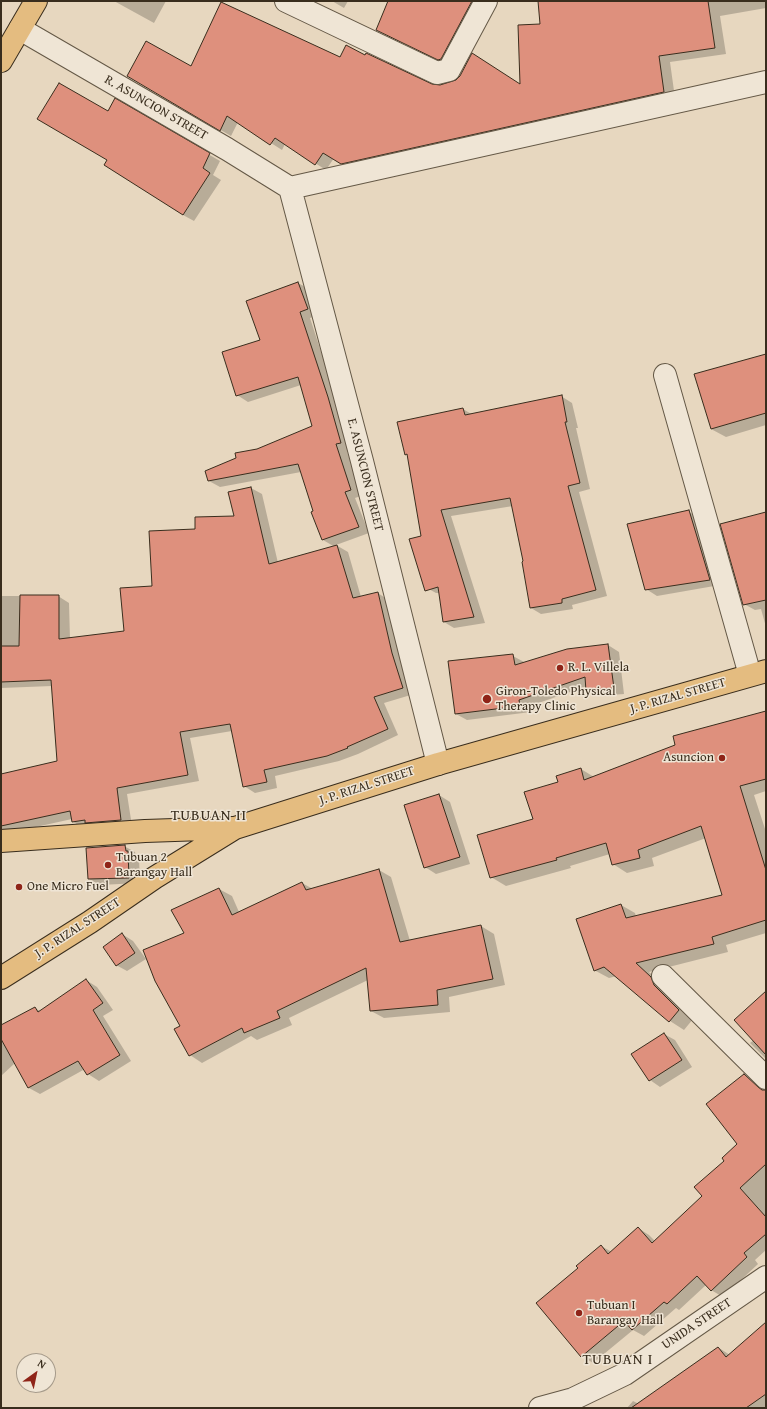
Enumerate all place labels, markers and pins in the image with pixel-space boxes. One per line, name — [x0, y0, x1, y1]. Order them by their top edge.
place label: R. L. Villela — [568, 660, 629, 676]
marker: R. L. Villela — [555, 663, 565, 673]
place label: Giron-Toledo Physical Therapy Clinic — [496, 684, 616, 715]
marker: Giron-Toledo Physical Therapy Clinic — [481, 693, 493, 705]
place label: Asuncion — [663, 750, 714, 766]
marker: Asuncion — [717, 753, 727, 763]
place label: Tubuan 2 Barangay Hall — [116, 850, 192, 881]
marker: Tubuan 2 Barangay Hall — [103, 860, 113, 870]
place label: One Micro Fuel — [27, 879, 109, 895]
marker: One Micro Fuel — [14, 882, 24, 892]
place label: Tubuan I Barangay Hall — [587, 1298, 663, 1329]
marker: Tubuan I Barangay Hall — [574, 1308, 584, 1318]

